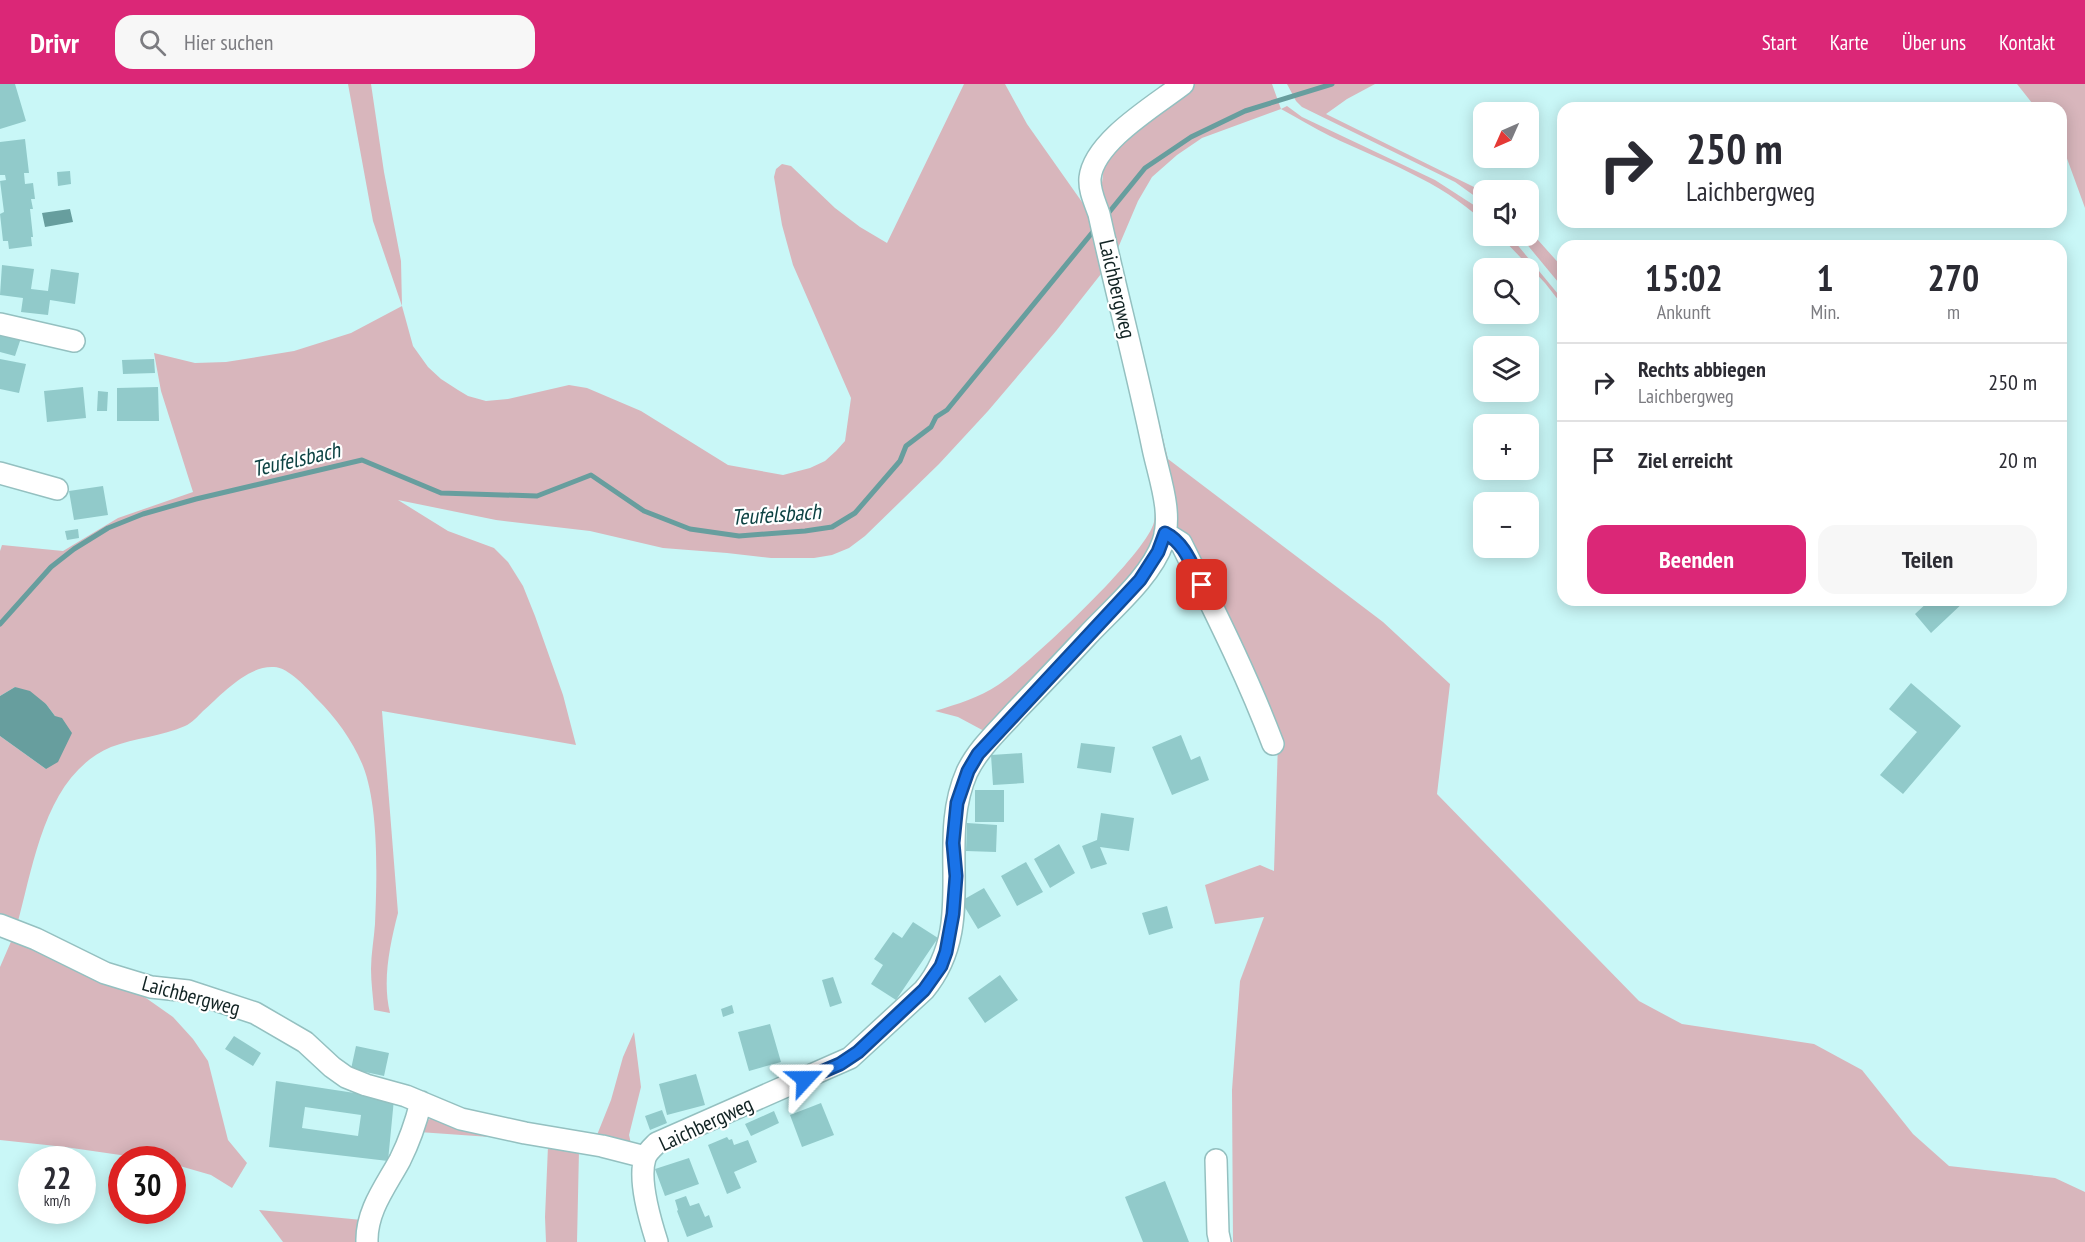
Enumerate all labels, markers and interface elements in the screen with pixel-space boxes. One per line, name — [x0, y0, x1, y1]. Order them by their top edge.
search box — [115, 15, 535, 69]
text: Drivr — [30, 24, 79, 61]
icon: search — [136, 26, 169, 59]
text: Hier suchen — [184, 28, 273, 56]
text: Start — [1762, 29, 1797, 56]
text: Karte — [1830, 29, 1869, 56]
text: Über uns — [1902, 29, 1966, 56]
text: Kontakt — [1999, 29, 2055, 56]
north arrow — [1473, 102, 1539, 168]
map controls — [1473, 102, 1539, 558]
text: 250 m — [1686, 121, 1783, 176]
icon: right — [1587, 126, 1665, 204]
text: Laichbergweg — [1686, 174, 1815, 208]
button: sound — [1473, 180, 1539, 246]
street label: Laichbergweg — [1093, 237, 1142, 341]
text: 15:02 — [1645, 254, 1723, 301]
text: 1 — [1817, 254, 1834, 301]
text: 270 — [1928, 254, 1979, 301]
button: search — [1473, 258, 1539, 324]
text: Ankunft — [1657, 299, 1711, 325]
text: Min. — [1810, 299, 1840, 325]
text: m — [1947, 299, 1960, 325]
button: layers — [1473, 336, 1539, 402]
text: Rechts abbiegen — [1638, 355, 1766, 383]
icon: right — [1587, 366, 1620, 399]
text: 250 m — [1988, 368, 2037, 396]
text: Laichbergweg — [1638, 383, 1734, 409]
button: + — [1473, 414, 1539, 480]
water label: Teufelsbach — [249, 435, 344, 483]
icon: arrive — [1587, 444, 1620, 477]
text: Ziel erreicht — [1638, 446, 1733, 474]
text: 20 m — [1998, 446, 2037, 474]
button: − — [1473, 492, 1539, 558]
water label: Teufelsbach — [731, 497, 823, 531]
button: Beenden — [1587, 525, 1806, 594]
button: Teilen — [1818, 525, 2037, 594]
pin — [1176, 559, 1227, 610]
icon: arrive — [1185, 568, 1218, 601]
street label: Laichbergweg — [139, 969, 243, 1022]
position arrow — [773, 1047, 837, 1111]
street label: Laichbergweg — [655, 1090, 757, 1157]
speed limit sign: 30 — [108, 1146, 186, 1224]
text: 22 — [43, 1158, 71, 1197]
text: km/h — [44, 1191, 70, 1210]

